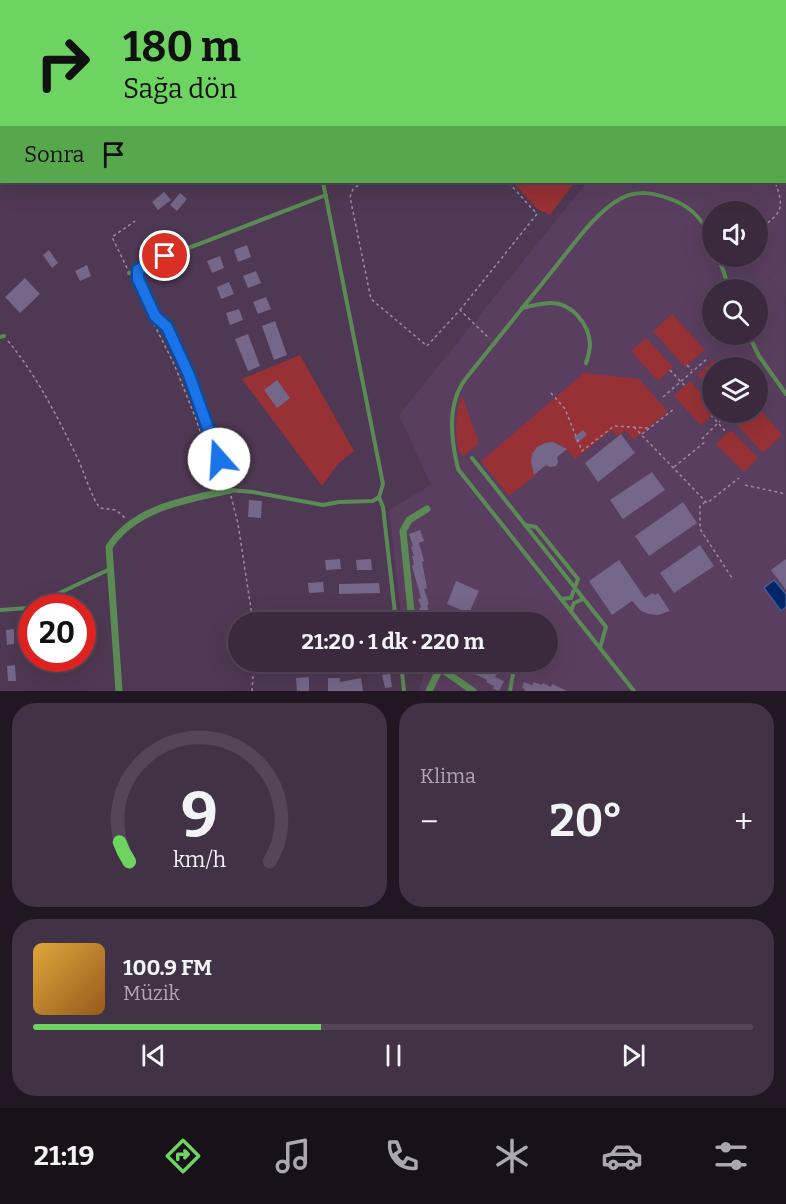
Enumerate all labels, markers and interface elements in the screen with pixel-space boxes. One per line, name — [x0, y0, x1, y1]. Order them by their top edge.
text: 180 m — [123, 22, 241, 72]
icon: right — [24, 24, 102, 102]
text: Sağa dön — [123, 73, 237, 105]
icon: arrive — [97, 138, 130, 171]
text: Sonra — [24, 141, 85, 168]
map controls — [702, 201, 768, 423]
button: sound — [702, 201, 768, 267]
pin — [139, 230, 190, 281]
icon: arrive — [148, 239, 181, 272]
button: search — [702, 279, 768, 345]
button: layers — [702, 357, 768, 423]
position arrow — [187, 427, 251, 491]
speed limit sign: 20 — [18, 594, 96, 672]
text: 21:20 · 1 dk · 220 m — [302, 628, 484, 655]
text: Klima — [420, 764, 476, 788]
text: 9 — [181, 778, 218, 853]
text: 20° — [550, 794, 623, 848]
text: − — [420, 802, 438, 842]
text: + — [734, 802, 753, 842]
text: km/h — [173, 847, 226, 873]
text: 100.9 FM — [123, 954, 212, 981]
text: Müzik — [123, 981, 180, 1005]
icon: previous — [137, 1039, 170, 1072]
icon: pause — [377, 1039, 410, 1072]
icon: next — [617, 1039, 650, 1072]
icon: directions — [162, 1135, 204, 1177]
icon: music — [272, 1135, 314, 1177]
icon: phone — [381, 1135, 423, 1177]
icon: climate — [491, 1135, 533, 1177]
icon: car — [601, 1135, 643, 1177]
icon: filters — [710, 1135, 752, 1177]
text: 21:19 — [34, 1140, 95, 1172]

